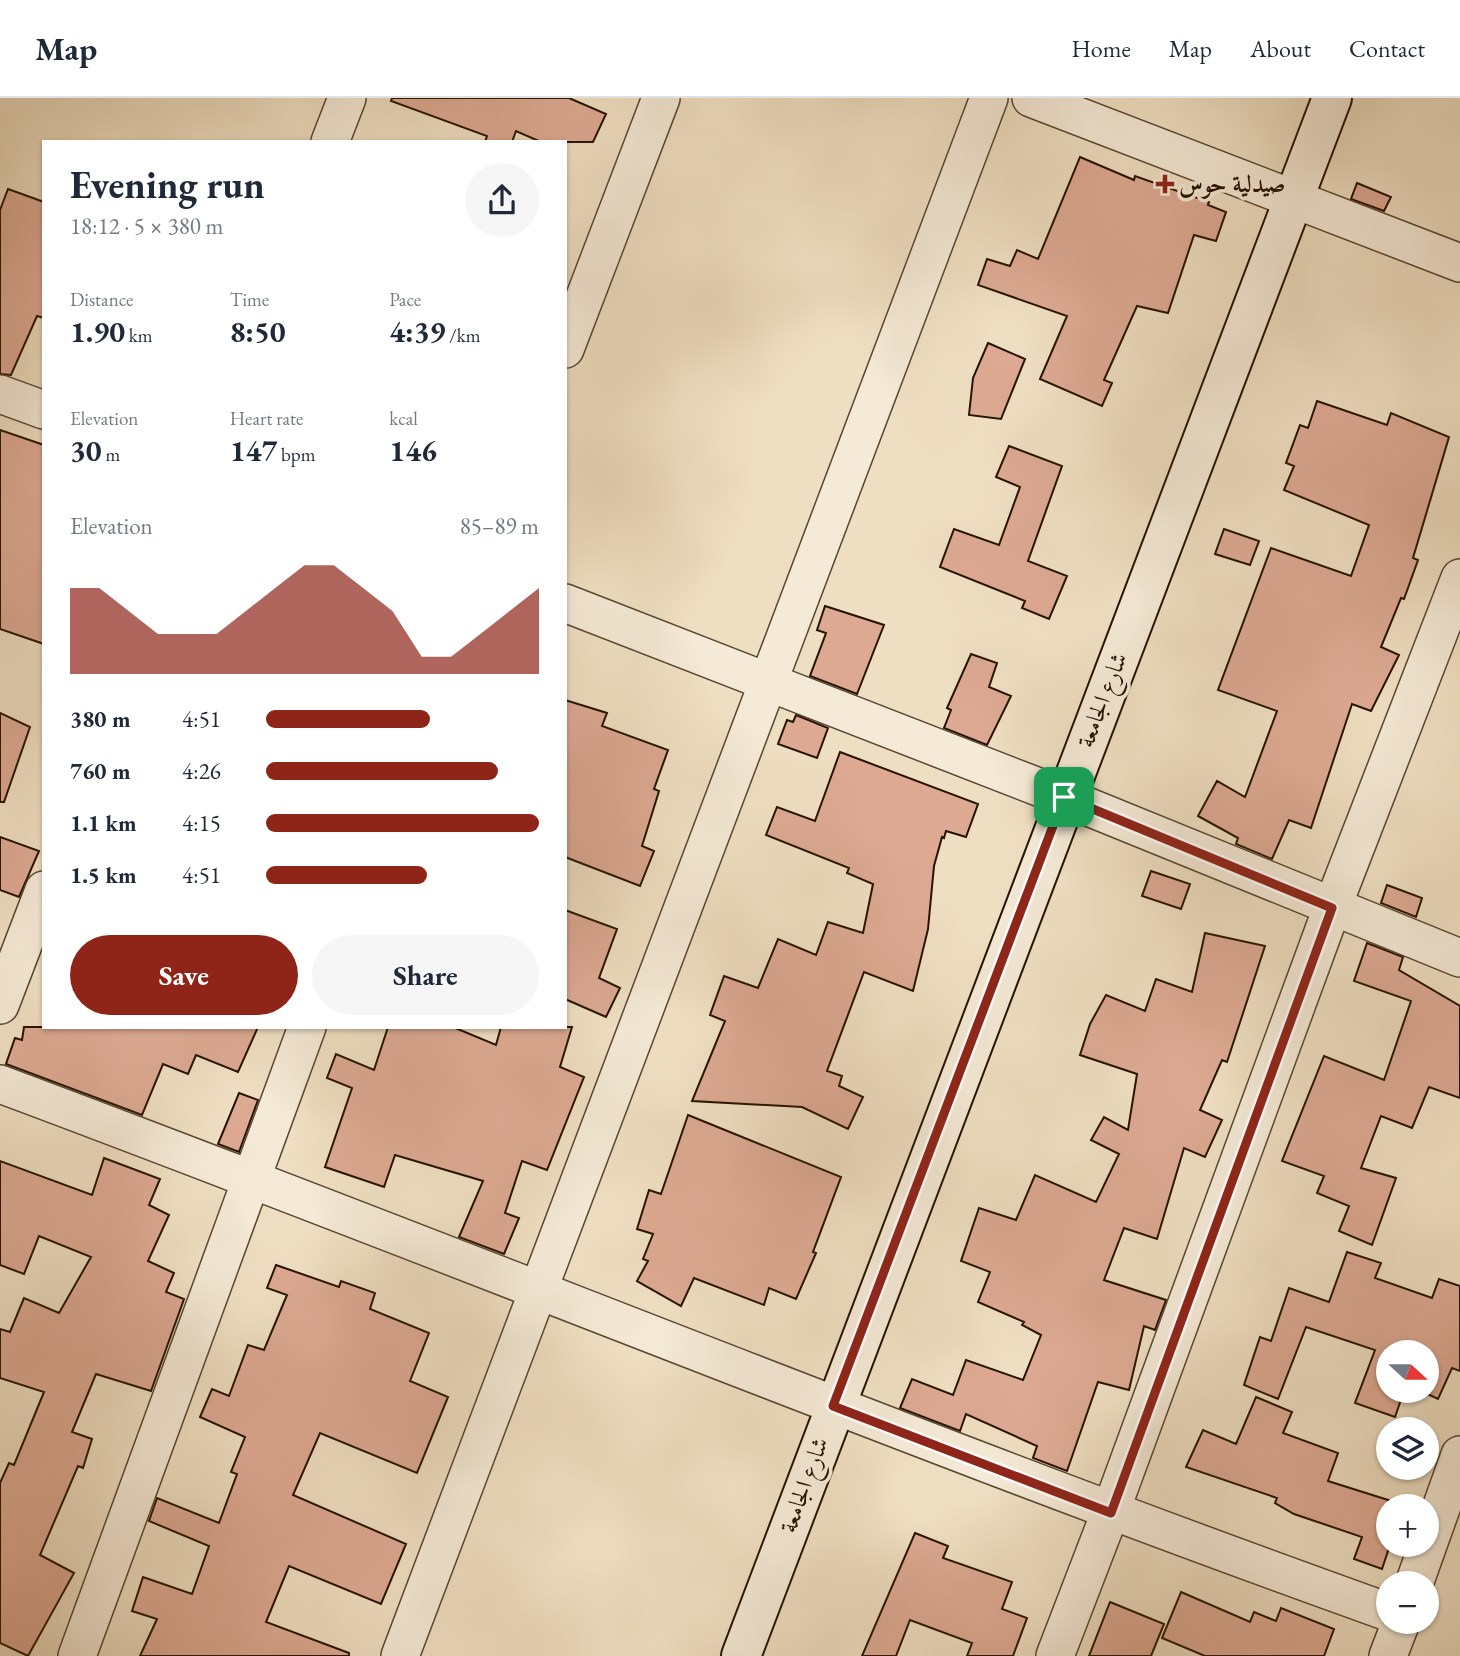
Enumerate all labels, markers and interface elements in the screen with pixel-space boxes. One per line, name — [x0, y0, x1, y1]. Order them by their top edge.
text: Map — [35, 27, 97, 70]
text: Home — [1071, 33, 1131, 64]
text: Map — [1169, 33, 1212, 64]
text: About — [1250, 33, 1311, 64]
text: Contact — [1349, 33, 1425, 64]
text: Evening run — [70, 160, 265, 209]
button: share — [465, 163, 539, 237]
place label: صيدلية حوس — [1179, 168, 1286, 199]
marker: صيدلية حوس — [1157, 176, 1173, 192]
text: 18:12 · 5 × 380 m — [70, 211, 223, 241]
text: Distance — [70, 287, 133, 312]
text: Time — [230, 287, 269, 312]
text: Pace — [389, 287, 421, 312]
text: 1.90 — [70, 312, 125, 351]
text: 8:50 — [230, 312, 286, 351]
text: 4:39 — [389, 312, 445, 351]
text: km — [125, 323, 153, 348]
text: /km — [445, 323, 480, 348]
text: Elevation — [70, 406, 138, 431]
text: Heart rate — [230, 406, 303, 431]
text: kcal — [389, 406, 418, 431]
text: 30 — [70, 431, 102, 470]
text: 147 — [230, 431, 277, 470]
text: 146 — [389, 431, 437, 470]
text: m — [102, 442, 120, 467]
text: bpm — [277, 442, 316, 467]
text: Elevation — [70, 511, 153, 541]
text: 85–89 m — [460, 511, 539, 541]
street label: شارع الجامعة — [1069, 648, 1139, 754]
text: 380 m — [70, 704, 131, 734]
text: 4:51 — [182, 704, 221, 734]
text: 760 m — [70, 756, 131, 786]
text: 4:26 — [182, 756, 221, 786]
pin — [1034, 767, 1094, 827]
icon: arrive — [1045, 778, 1083, 816]
text: 1.1 km — [70, 808, 137, 838]
text: 4:15 — [182, 808, 221, 838]
text: 1.5 km — [70, 860, 137, 890]
text: 4:51 — [182, 860, 221, 890]
button: Save — [70, 935, 298, 1015]
button: Share — [312, 935, 539, 1015]
north arrow — [1376, 1340, 1438, 1404]
map controls — [1376, 1340, 1439, 1634]
button: layers — [1376, 1417, 1439, 1480]
street label: شارع الجامعة — [772, 1433, 840, 1539]
button: + — [1376, 1494, 1439, 1557]
button: − — [1376, 1571, 1439, 1634]

